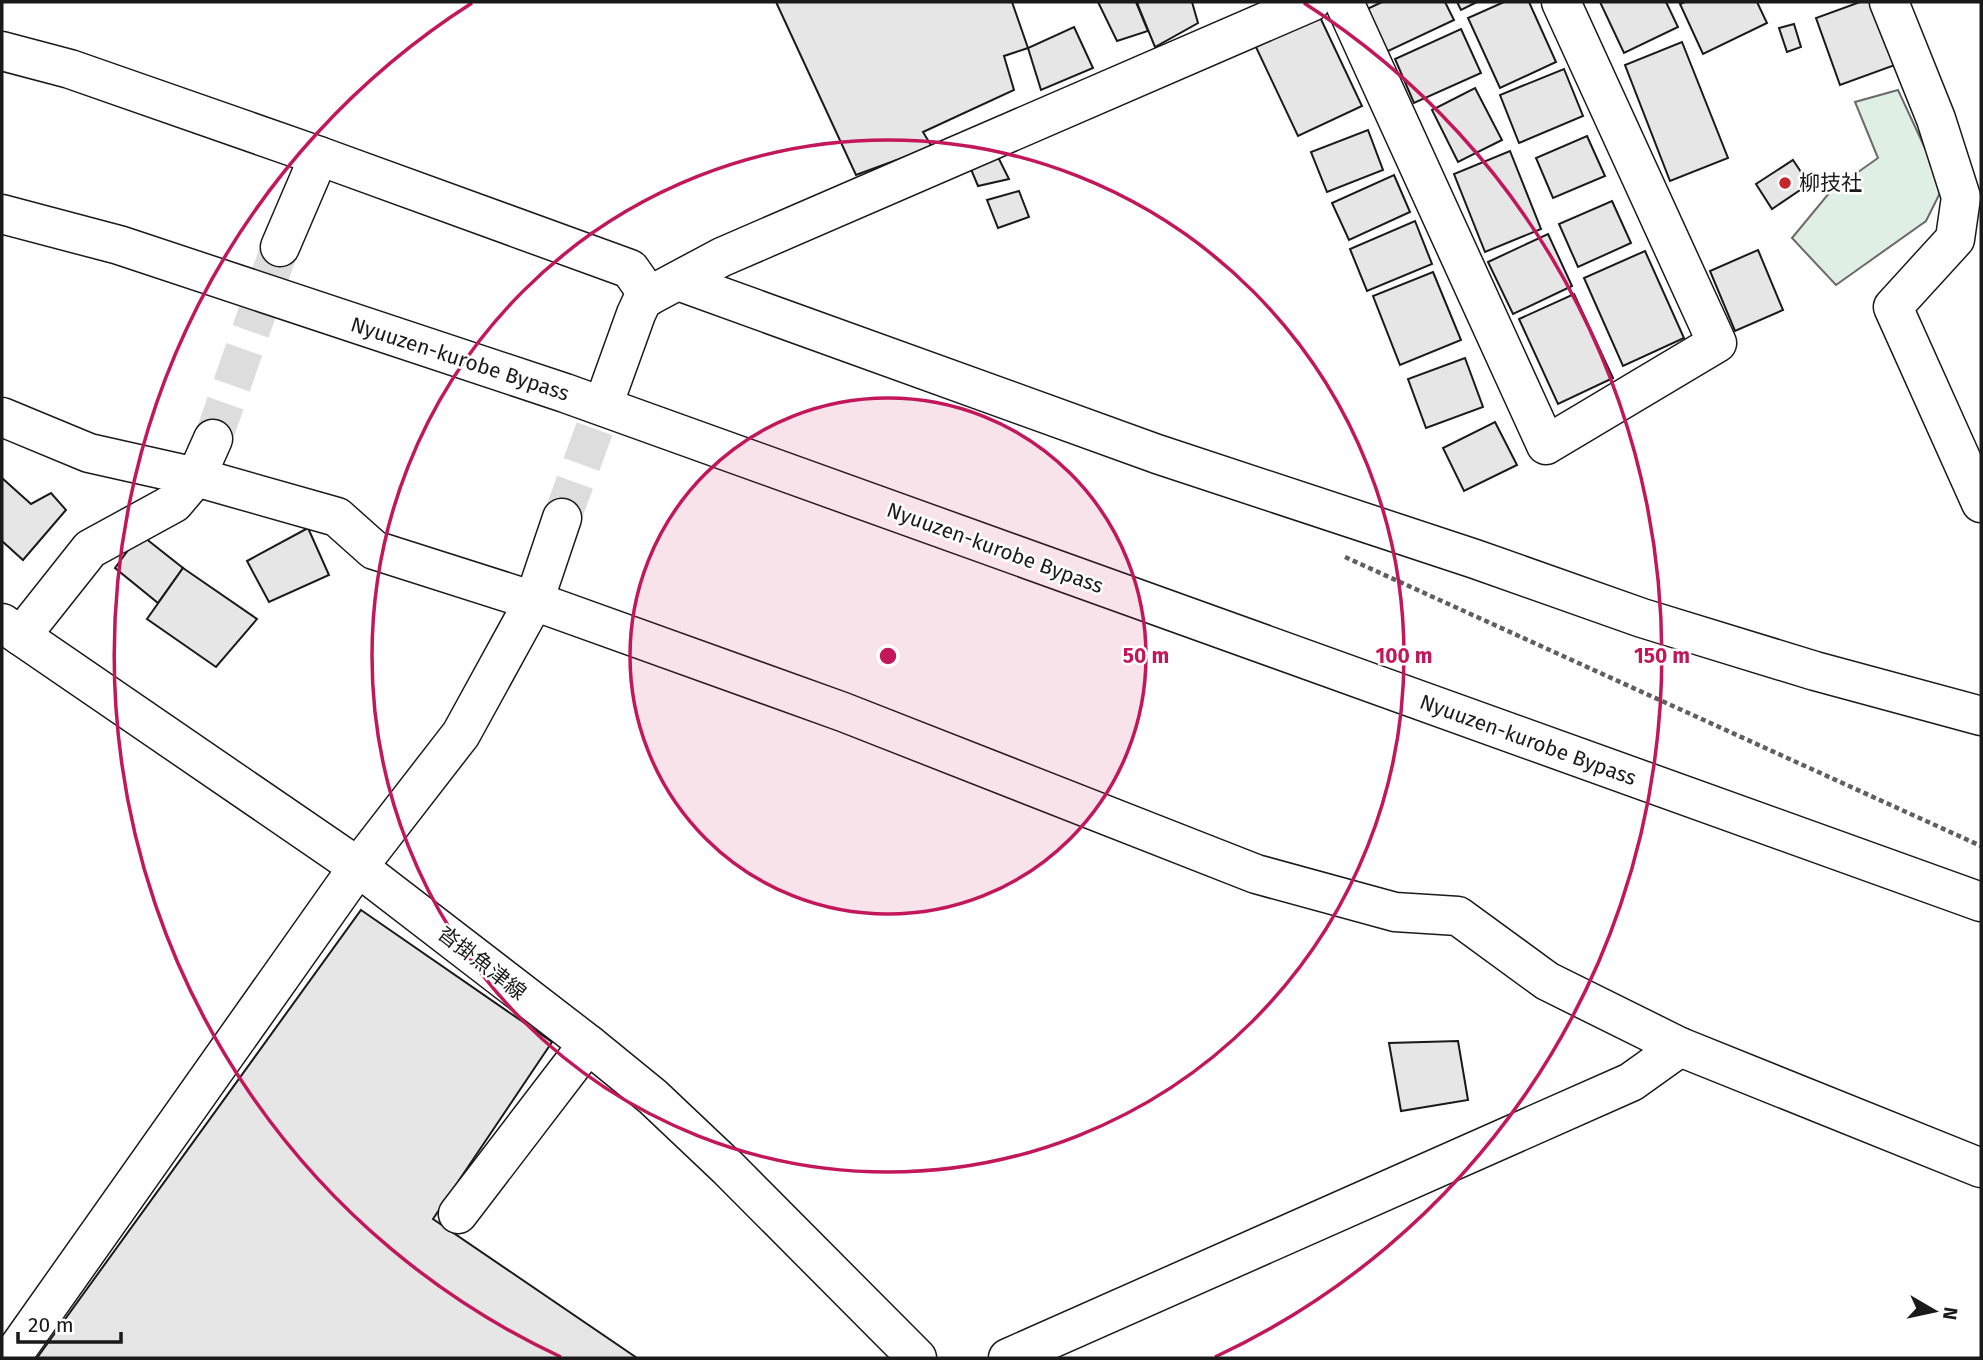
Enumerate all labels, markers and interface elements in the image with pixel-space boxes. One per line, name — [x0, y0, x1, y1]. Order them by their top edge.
place label: 柳技社 — [1799, 170, 1862, 196]
marker: 柳技社 — [1777, 175, 1793, 191]
street label: Nyuuzen-kurobe Bypass — [347, 311, 573, 407]
street label: Nyuuzen-kurobe Bypass — [883, 497, 1107, 599]
text: 50 m — [1123, 643, 1169, 669]
text: 100 m — [1375, 643, 1433, 669]
text: 150 m — [1634, 643, 1690, 669]
centre of rings — [876, 644, 900, 668]
street label: Nyuuzen-kurobe Bypass — [1416, 689, 1640, 791]
street label: 沓掛魚津線 — [433, 920, 531, 1006]
north arrow — [1899, 1276, 1969, 1346]
scale bar — [18, 1300, 121, 1344]
text: N — [1938, 1306, 1963, 1322]
text: 20 m — [28, 1312, 74, 1338]

